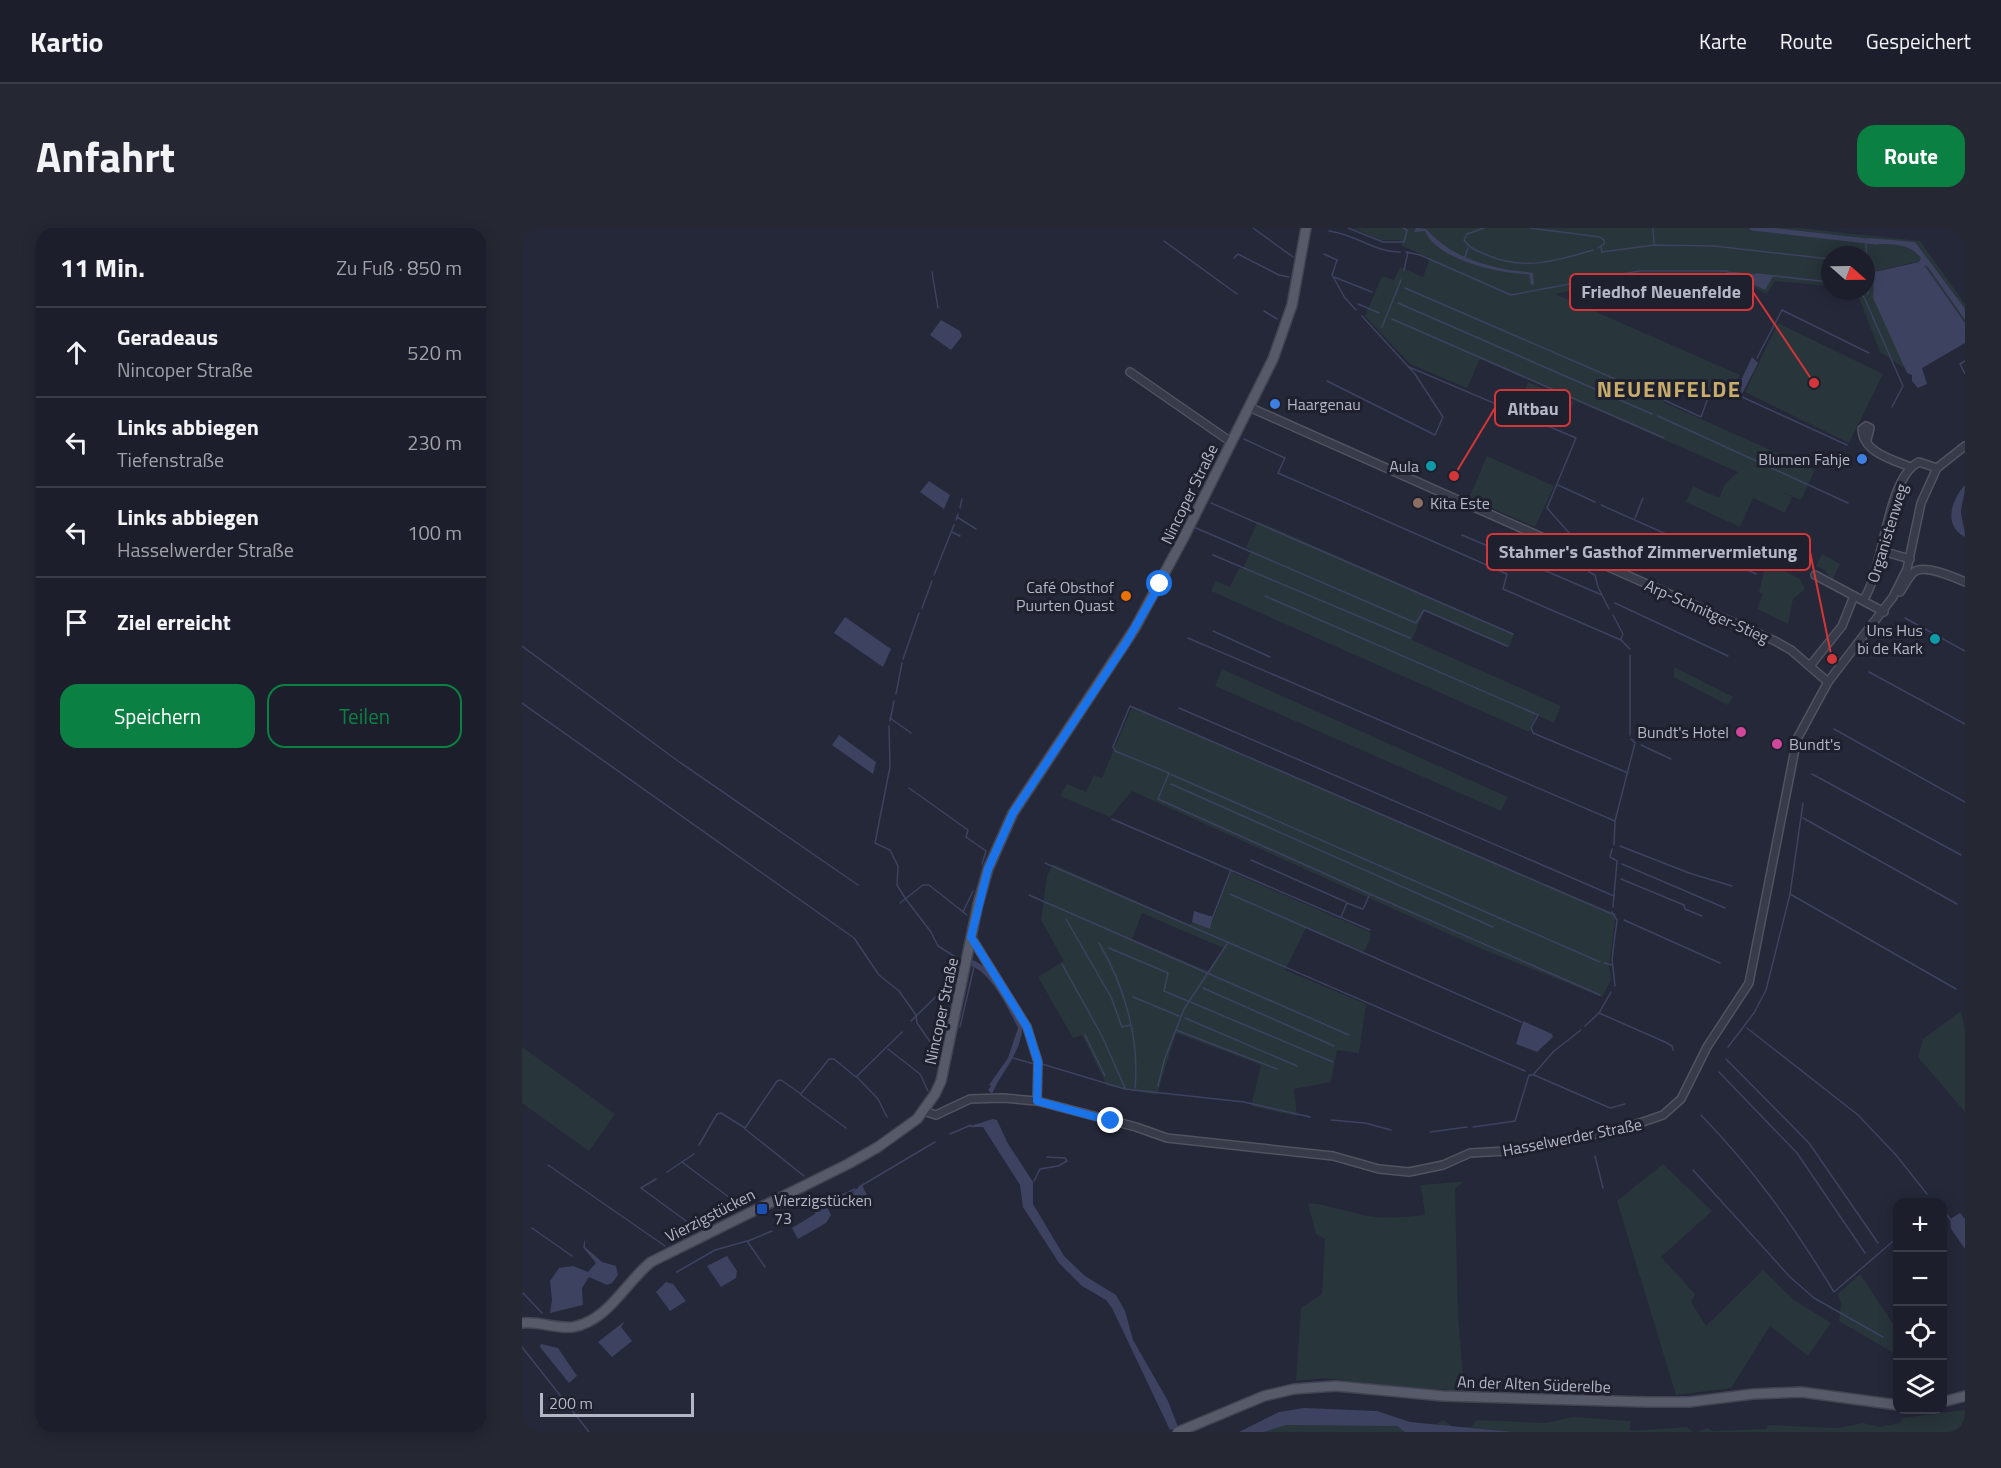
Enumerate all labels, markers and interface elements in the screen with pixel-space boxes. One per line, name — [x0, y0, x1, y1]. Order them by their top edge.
text: Kartio — [30, 20, 104, 63]
text: Karte — [1699, 25, 1747, 57]
text: Route — [1780, 25, 1833, 57]
text: Gespeichert — [1866, 25, 1971, 57]
text: Anfahrt — [36, 124, 175, 188]
button: Route — [1857, 125, 1965, 187]
north arrow — [1821, 246, 1875, 300]
text: 11 Min. — [60, 248, 145, 287]
text: Zu Fuß · 850 m — [336, 252, 462, 283]
callout: Friedhof Neuenfelde — [1570, 274, 1753, 310]
text: Friedhof Neuenfelde — [1581, 278, 1741, 305]
text: Geradeaus — [117, 320, 218, 354]
icon: ahead — [60, 336, 93, 369]
text: 520 m — [407, 337, 462, 368]
text: Nincoper Straße — [117, 354, 253, 385]
district label: NEUENFELDE — [1597, 372, 1741, 406]
callout: Altbau — [1495, 390, 1570, 426]
place label: Haargenau — [1287, 392, 1361, 416]
text: Altbau — [1507, 395, 1559, 422]
marker: Haargenau — [1268, 397, 1282, 411]
text: Links abbiegen — [117, 410, 259, 444]
icon: left — [60, 426, 93, 459]
text: 230 m — [407, 427, 462, 458]
street label: Nincoper Straße — [1154, 440, 1224, 548]
text: Tiefenstraße — [117, 444, 224, 475]
place label: Blumen Fahje — [1758, 447, 1850, 471]
marker: Blumen Fahje — [1855, 452, 1869, 466]
place label: Aula — [1389, 454, 1419, 478]
marker: Aula — [1424, 459, 1438, 473]
street label: Organistenweg — [1861, 481, 1913, 585]
place label: Kita Este — [1430, 491, 1490, 515]
marker: Kita Este — [1411, 496, 1425, 510]
text: Links abbiegen — [117, 500, 259, 534]
icon: left — [60, 516, 93, 549]
text: 100 m — [407, 517, 462, 548]
text: Hasselwerder Straße — [117, 534, 294, 565]
callout: Stahmer's Gasthof Zimmervermietung — [1487, 534, 1810, 570]
text: Stahmer's Gasthof Zimmervermietung — [1499, 538, 1798, 565]
route start — [1146, 570, 1172, 596]
street label: Arp-Schnitger-Stieg — [1641, 573, 1773, 649]
place label: Café Obsthof Puurten Quast — [1016, 575, 1115, 617]
marker: Café Obsthof Puurten Quast — [1119, 589, 1133, 603]
text: Ziel erreicht — [117, 605, 231, 639]
icon: arrive — [60, 606, 93, 639]
place label: Uns Hus bi de Kark — [1857, 618, 1923, 660]
marker: Uns Hus bi de Kark — [1928, 632, 1942, 646]
button: Speichern — [60, 684, 255, 748]
button: Teilen — [267, 684, 462, 748]
place label: Bundt's Hotel — [1637, 720, 1729, 744]
marker: Bundt's Hotel — [1734, 725, 1748, 739]
place label: Bundt's — [1789, 732, 1841, 756]
marker: Bundt's — [1770, 737, 1784, 751]
street label: Nincoper Straße — [918, 955, 964, 1067]
route end — [1097, 1107, 1123, 1133]
street label: Hasselwerder Straße — [1500, 1112, 1644, 1162]
street label: Vierzigstücken — [661, 1182, 759, 1248]
place label: Vierzigstücken 73 — [774, 1188, 872, 1230]
map controls — [1893, 1198, 1947, 1414]
button: + — [1893, 1198, 1947, 1252]
marker: Vierzigstücken 73 — [755, 1202, 769, 1216]
button: − — [1893, 1252, 1947, 1306]
button: locate — [1893, 1306, 1947, 1360]
button: layers — [1893, 1360, 1947, 1414]
street label: An der Alten Süderelbe — [1457, 1369, 1611, 1399]
scale bar — [540, 1390, 694, 1418]
text: 200 m — [549, 1391, 593, 1415]

